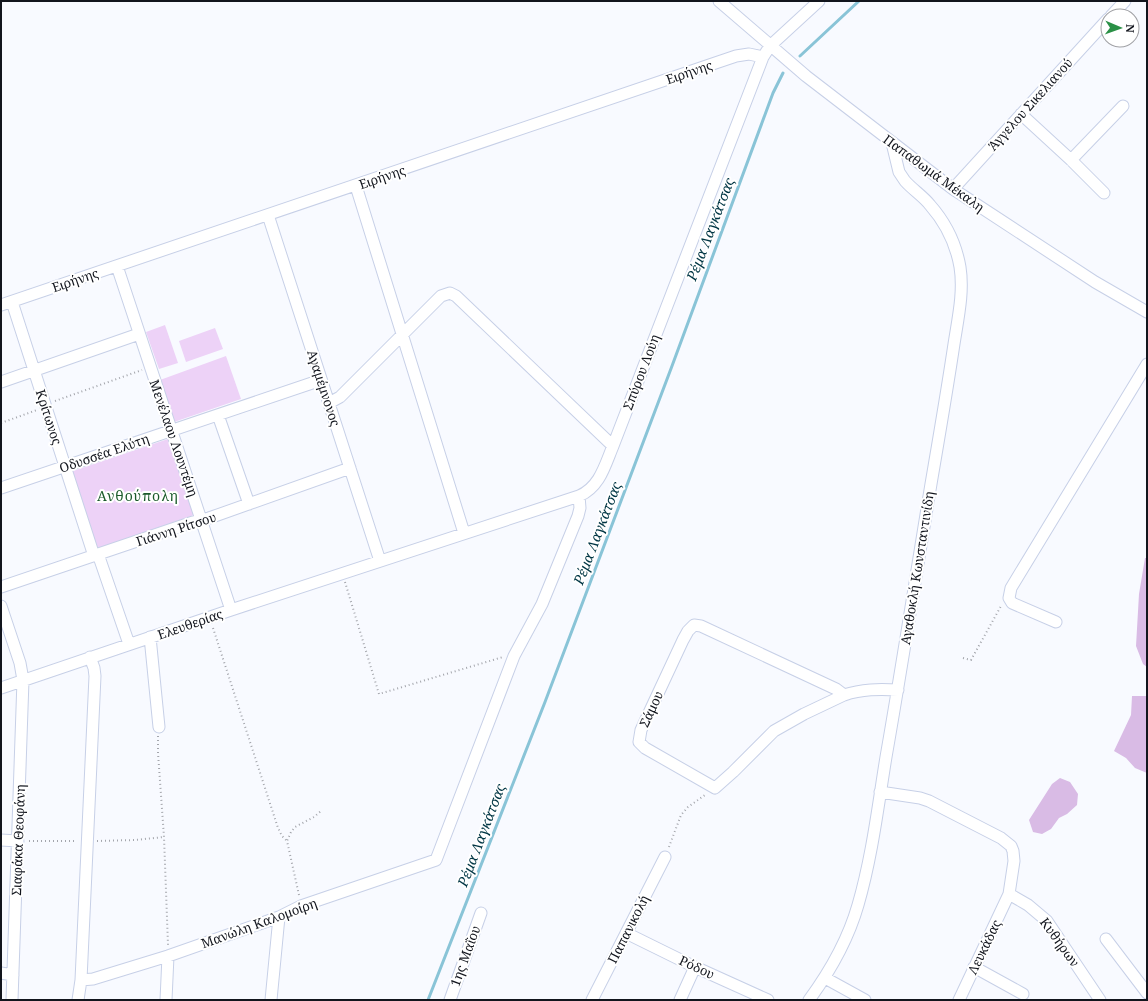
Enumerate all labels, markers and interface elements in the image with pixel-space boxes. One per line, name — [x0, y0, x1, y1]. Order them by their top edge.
north arrow — [1100, 8, 1140, 48]
text: N — [1123, 24, 1138, 33]
street label: Άγγελου Σικελιανού — [984, 54, 1076, 154]
street label: Ειρήνης — [663, 56, 715, 88]
street label: Παπαθωμά Μέκαλη — [880, 130, 988, 216]
street label: Ειρήνης — [356, 161, 408, 193]
water label: Ρέμα Λαγκάτσας — [681, 175, 738, 284]
street label: Ειρήνης — [49, 264, 101, 296]
street label: Σπύρου Λούη — [618, 332, 664, 412]
street label: Αγαμέμνονoς — [303, 348, 345, 428]
street label: Μενέλαου Λουντέμη — [146, 377, 202, 499]
street label: Κρίτωνος — [32, 387, 66, 447]
street label: Οδυσσέα Ελύτη — [57, 429, 151, 477]
water label: Ρέμα Λαγκάτσας — [568, 479, 625, 588]
district label: Ανθούπολη — [97, 486, 179, 505]
street label: Αγαθοκλή Κωνσταντινίδη — [896, 490, 938, 646]
street label: Γιάννη Ρίτσου — [134, 508, 218, 550]
street label: Ελευθερίας — [155, 604, 225, 644]
street label: Σάμου — [635, 688, 667, 730]
water label: Ρέμα Λαγκάτσας — [452, 781, 509, 890]
street label: Σιαφάκα Θεοφάνη — [7, 784, 29, 896]
street label: Παπανικολή — [603, 892, 653, 966]
street label: Μανώλη Καλομοίρη — [199, 894, 319, 952]
street label: Κυθήρων — [1036, 914, 1084, 970]
street label: Λευκάδας — [963, 917, 1005, 977]
street label: 1ης Μαΐου — [446, 923, 484, 989]
street label: Ρόδου — [676, 951, 718, 983]

